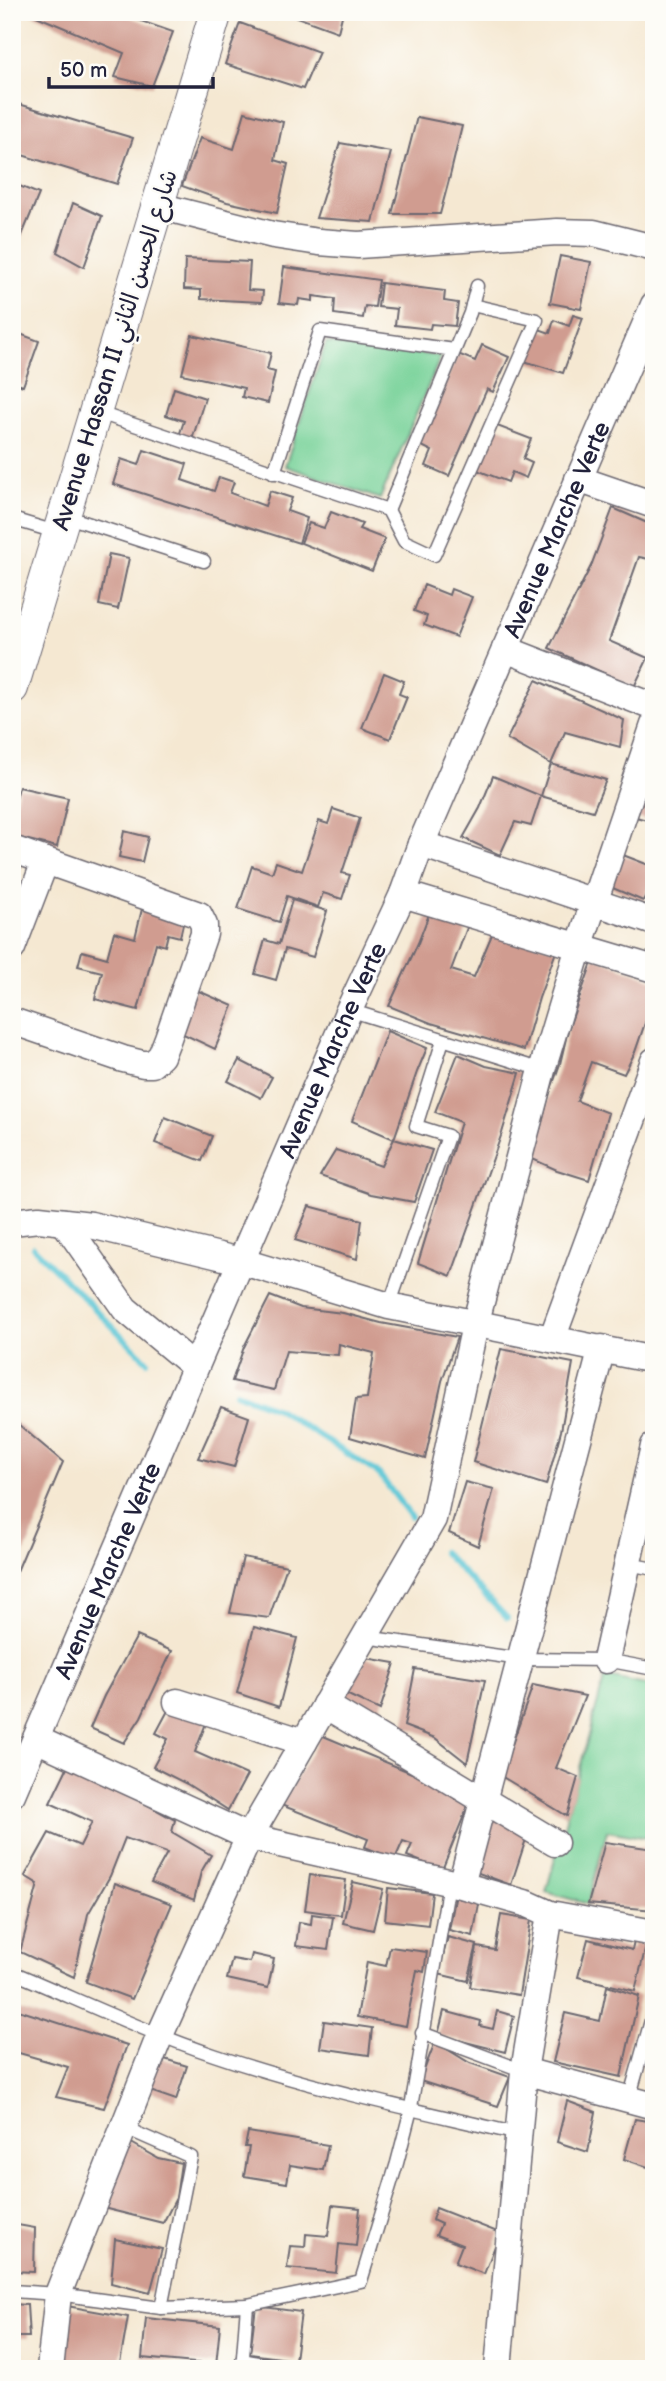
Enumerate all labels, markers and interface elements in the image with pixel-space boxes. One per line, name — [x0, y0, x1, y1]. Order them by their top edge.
scale bar — [49, 46, 214, 90]
text: 50 m — [60, 58, 107, 83]
street label: Avenue Hassan II شارع الحسن الثاني — [46, 166, 190, 536]
street label: Avenue Marche Verte — [497, 417, 616, 642]
street label: Avenue Marche Verte — [273, 938, 393, 1162]
street label: Avenue Marche Verte — [49, 1458, 167, 1683]

